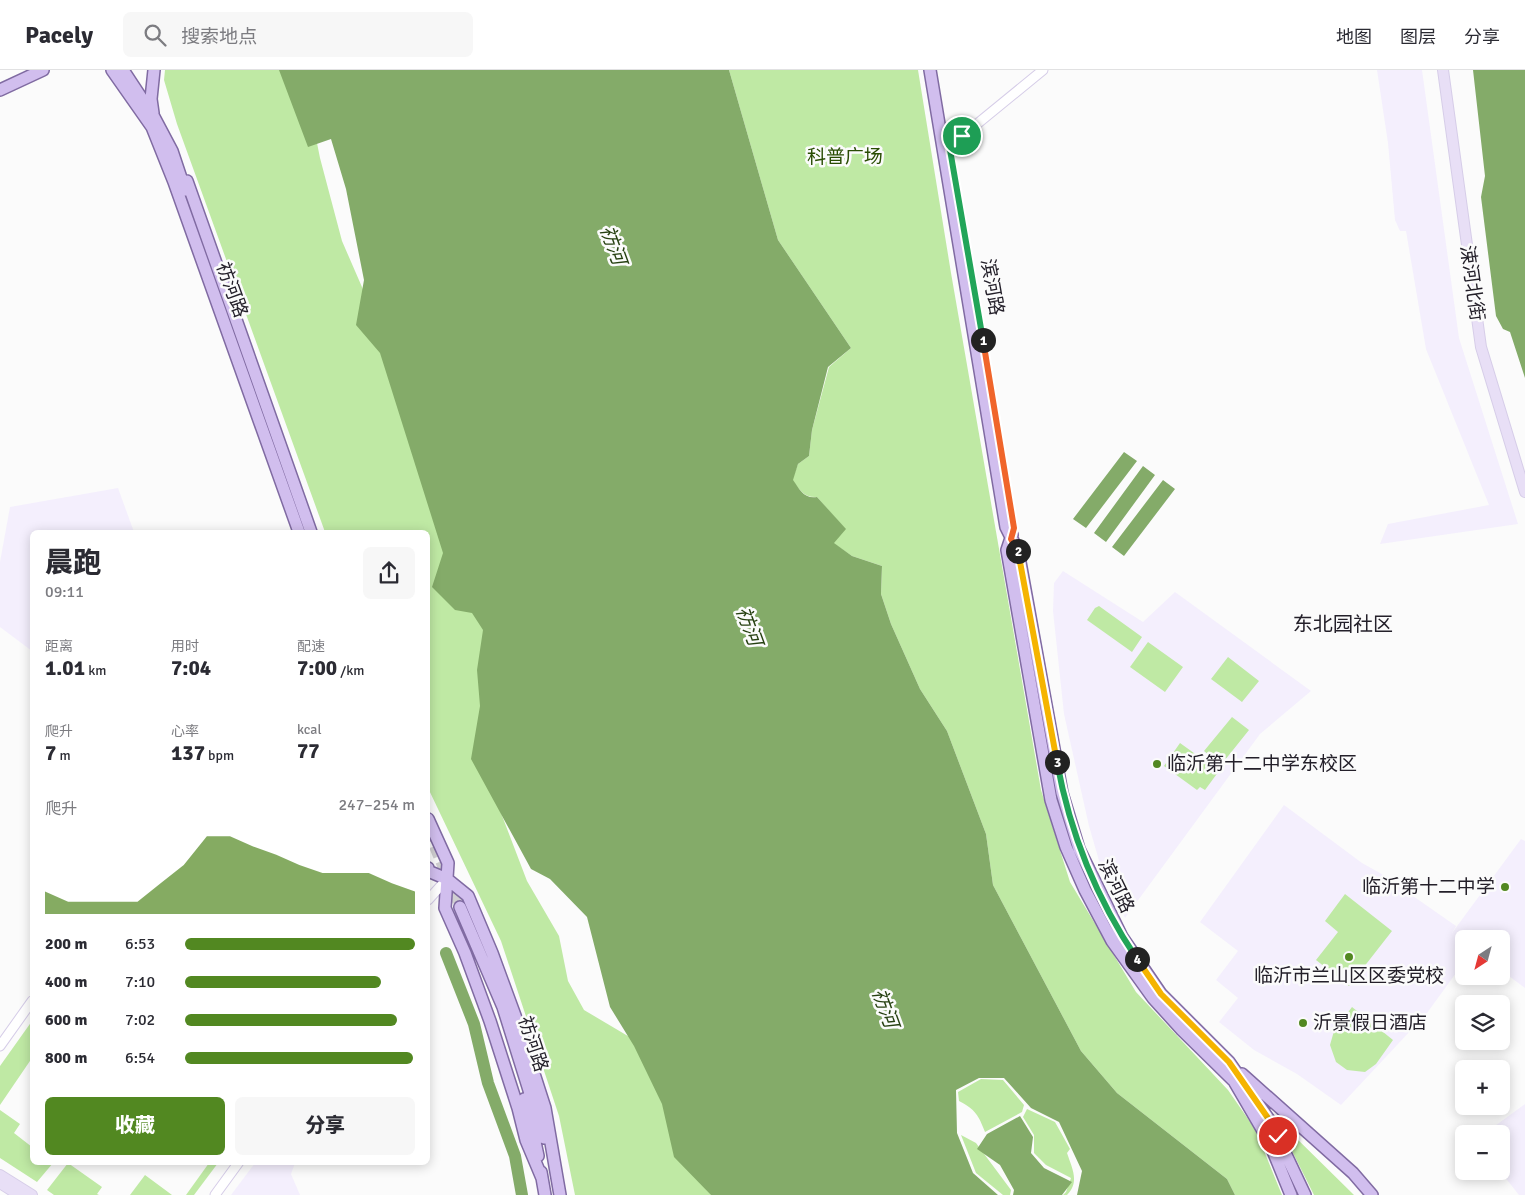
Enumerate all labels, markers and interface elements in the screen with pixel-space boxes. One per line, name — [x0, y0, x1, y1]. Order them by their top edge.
search box — [123, 12, 473, 57]
text: Pacely — [25, 20, 93, 50]
icon: search — [141, 21, 169, 49]
text: 搜索地点 — [181, 25, 257, 49]
text: 地图 — [1336, 26, 1372, 48]
text: 图层 — [1400, 26, 1436, 48]
text: 分享 — [1464, 26, 1500, 48]
pin — [941, 115, 983, 157]
icon: arrive — [948, 122, 976, 150]
park label: 科普广场 — [807, 145, 883, 169]
water label: 祊河 — [594, 222, 633, 272]
street label: 涑河北街 — [1455, 244, 1489, 322]
street label: 滨河路 — [975, 257, 1009, 317]
street label: 祊河路 — [211, 259, 253, 321]
pin: 1 — [970, 328, 996, 352]
text: 1 — [980, 332, 987, 349]
pin: 2 — [1006, 538, 1030, 564]
text: 2 — [1015, 543, 1022, 560]
text: 晨跑 — [45, 546, 101, 580]
button: share — [363, 547, 415, 599]
text: 09:11 — [45, 582, 84, 602]
water label: 祊河 — [730, 603, 769, 653]
district label: 东北园社区 — [1293, 612, 1393, 637]
text: 距离 — [45, 638, 73, 655]
text: 用时 — [171, 638, 199, 655]
text: 配速 — [297, 638, 325, 655]
text: 1.01 — [45, 655, 85, 681]
text: 7:04 — [171, 655, 211, 681]
text: 7:00 — [297, 655, 337, 681]
text: km — [85, 662, 106, 679]
text: /km — [337, 662, 364, 679]
text: kcal — [297, 721, 322, 738]
text: 爬升 — [45, 723, 73, 740]
text: 心率 — [171, 723, 199, 740]
text: 77 — [297, 738, 320, 764]
text: 7 — [45, 740, 56, 766]
text: 137 — [171, 740, 205, 766]
text: m — [56, 747, 71, 764]
text: bpm — [205, 747, 234, 764]
pin: 3 — [1044, 750, 1070, 774]
place label: 临沂第十二中学东校区 — [1167, 752, 1357, 776]
text: 3 — [1054, 754, 1061, 771]
marker: 临沂第十二中学东校区 — [1151, 758, 1163, 770]
text: 247–254 m — [338, 795, 415, 815]
text: 爬升 — [45, 799, 77, 819]
street label: 滨河路 — [1093, 855, 1139, 917]
place label: 临沂第十二中学 — [1362, 875, 1495, 899]
marker: 临沂第十二中学 — [1499, 881, 1511, 893]
north arrow — [1455, 930, 1510, 985]
map controls — [1455, 930, 1510, 1180]
text: 200 m — [45, 934, 87, 954]
text: 6:53 — [125, 934, 155, 954]
pin: 4 — [1124, 946, 1150, 972]
text: 4 — [1134, 951, 1141, 968]
marker: 临沂市兰山区区委党校 — [1343, 951, 1355, 963]
place label: 临沂市兰山区区委党校 — [1254, 964, 1444, 988]
text: 400 m — [45, 972, 87, 992]
text: 7:10 — [125, 972, 155, 992]
water label: 祊河 — [866, 985, 905, 1035]
button: layers — [1455, 995, 1510, 1050]
text: 600 m — [45, 1010, 87, 1030]
text: 7:02 — [125, 1010, 155, 1030]
place label: 沂景假日酒店 — [1313, 1011, 1427, 1035]
street label: 祊河路 — [513, 1013, 553, 1075]
marker: 沂景假日酒店 — [1297, 1017, 1309, 1029]
text: 800 m — [45, 1048, 87, 1068]
text: 6:54 — [125, 1048, 155, 1068]
button: + — [1455, 1060, 1510, 1115]
button: 收藏 — [45, 1097, 225, 1155]
button: 分享 — [235, 1097, 415, 1155]
pin — [1257, 1115, 1299, 1157]
icon: check — [1264, 1122, 1292, 1150]
button: − — [1455, 1125, 1510, 1180]

